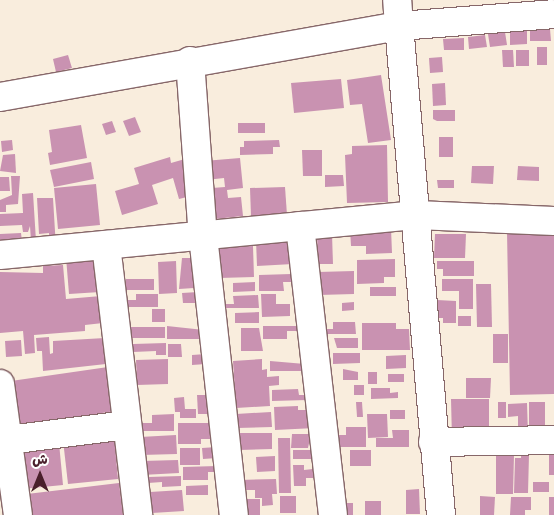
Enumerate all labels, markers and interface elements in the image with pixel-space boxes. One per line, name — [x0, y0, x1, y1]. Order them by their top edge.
north arrow — [15, 450, 65, 500]
text: ش — [32, 451, 48, 469]

